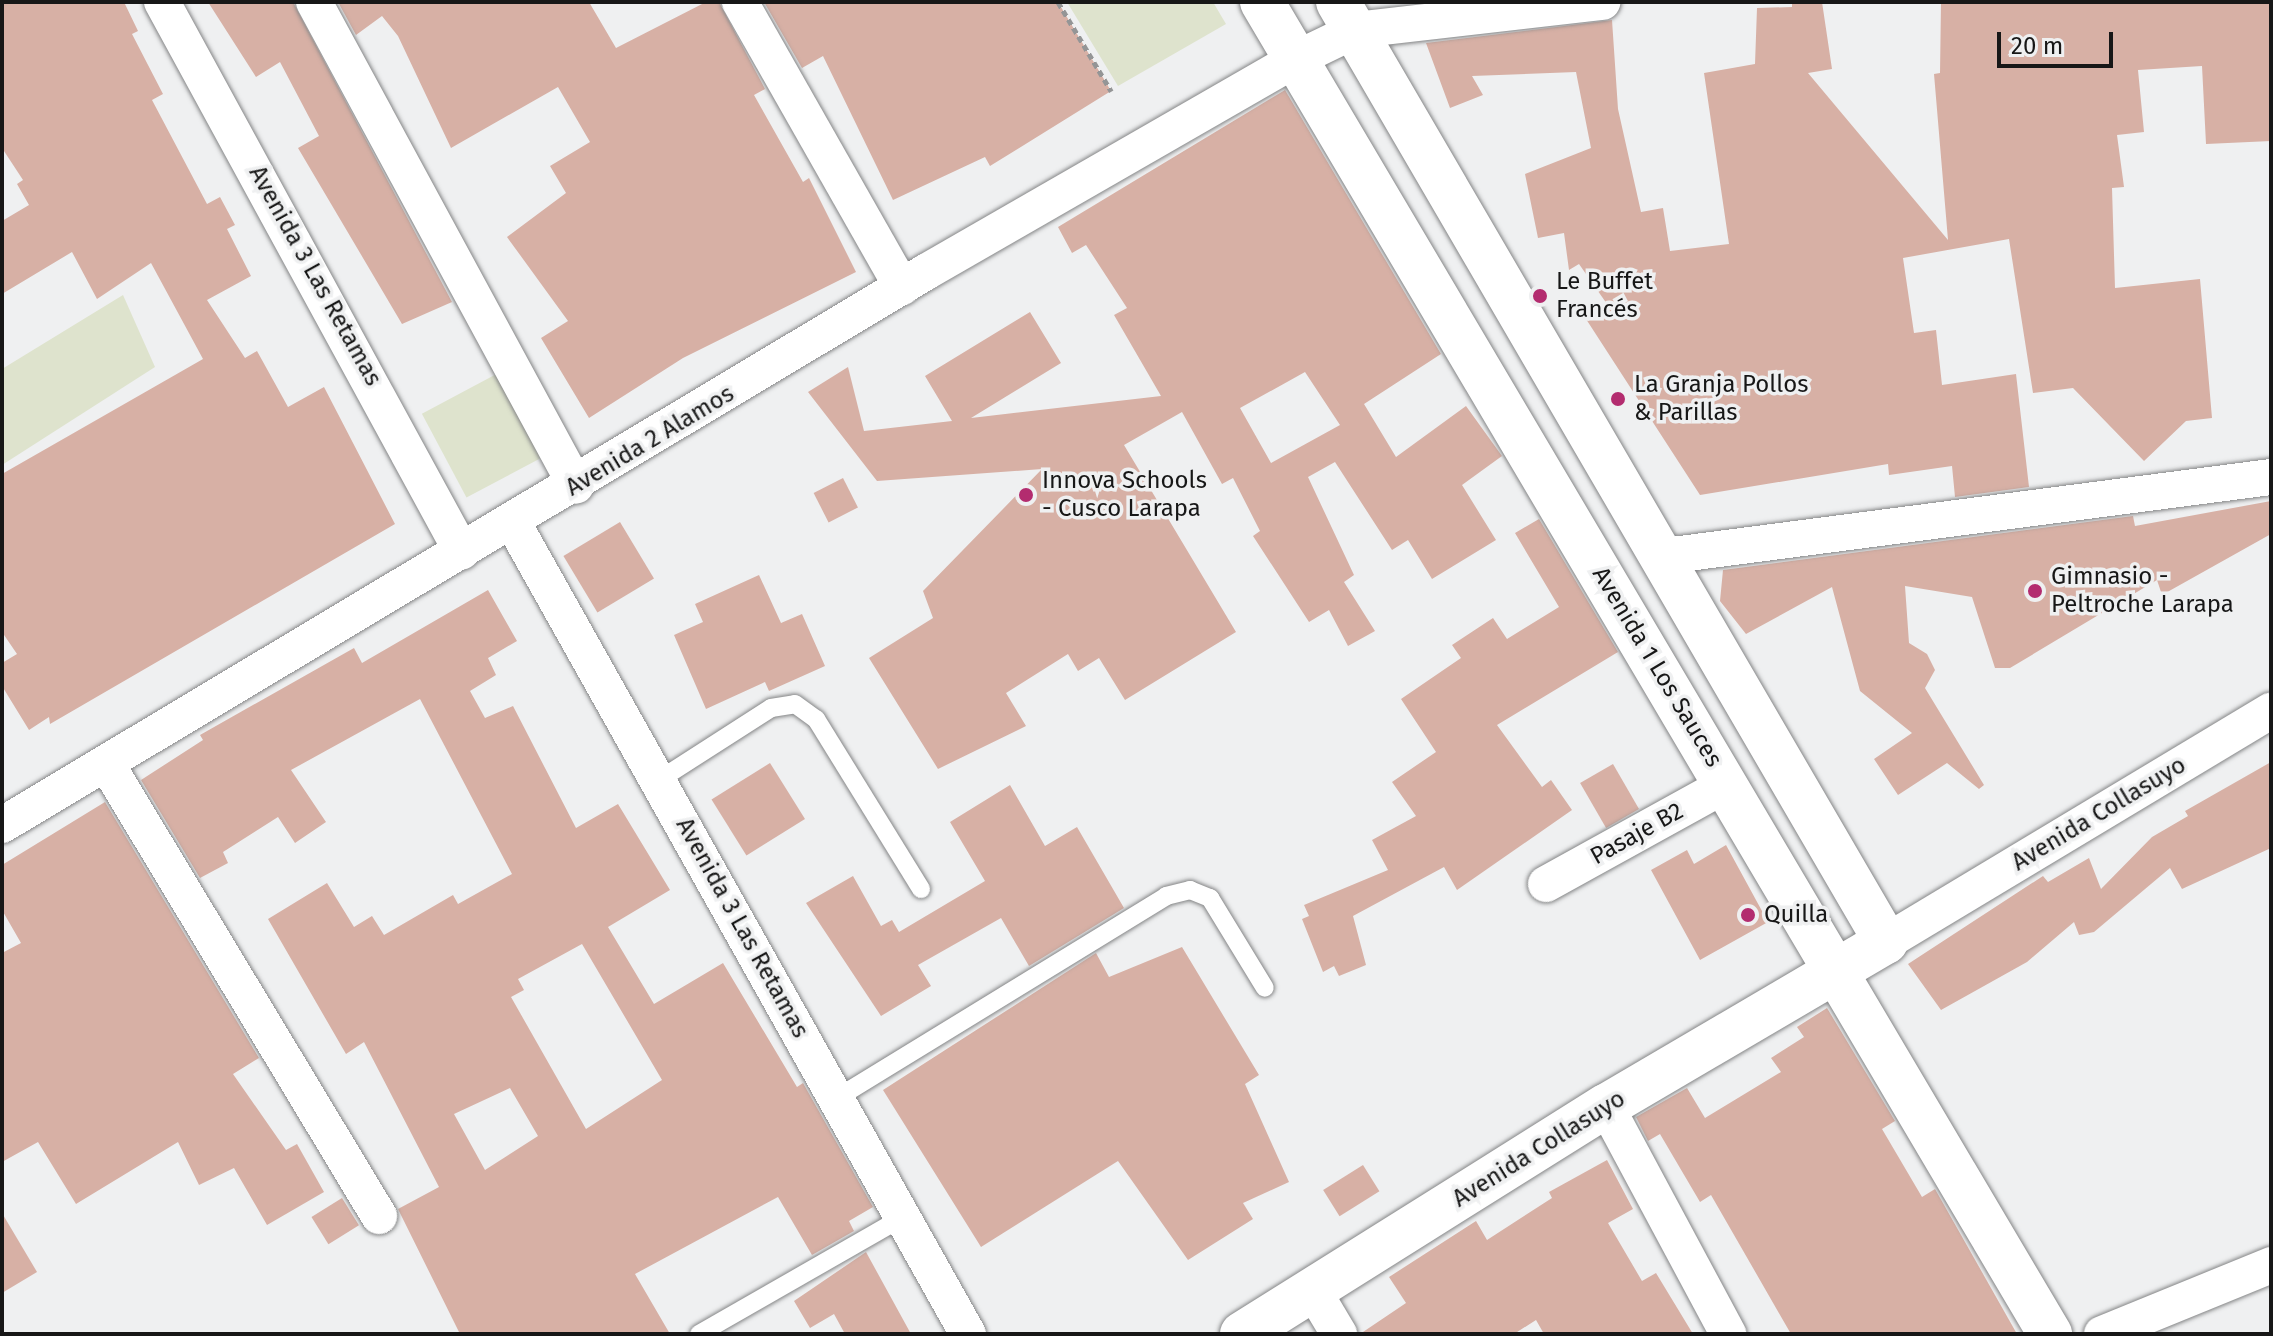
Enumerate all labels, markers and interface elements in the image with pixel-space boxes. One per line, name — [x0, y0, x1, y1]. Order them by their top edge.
scale bar — [2001, 16, 2117, 66]
text: 20 m — [2011, 32, 2063, 60]
street label: Avenida 3 Las Retamas — [243, 161, 387, 391]
place label: Le Buffet Francés — [1556, 268, 1653, 324]
marker: Le Buffet Francés — [1531, 287, 1549, 305]
place label: La Granja Pollos & Parillas — [1634, 371, 1808, 427]
street label: Avenida 2 Alamos — [561, 379, 739, 503]
marker: La Granja Pollos & Parillas — [1609, 390, 1627, 408]
place label: Innova Schools - Cusco Larapa — [1042, 467, 1207, 523]
marker: Innova Schools - Cusco Larapa — [1017, 486, 1035, 504]
street label: Avenida 1 Los Sauces — [1586, 562, 1728, 772]
place label: Gimnasio - Peltroche Larapa — [2051, 563, 2234, 619]
marker: Gimnasio - Peltroche Larapa — [2026, 582, 2044, 600]
street label: Avenida Collasuyo — [2007, 751, 2191, 877]
street label: Pasaje B2 — [1586, 797, 1688, 871]
street label: Avenida 3 Las Retamas — [670, 813, 814, 1043]
place label: Quilla — [1764, 901, 1828, 929]
marker: Quilla — [1739, 906, 1757, 924]
street label: Avenida Collasuyo — [1448, 1084, 1630, 1214]

